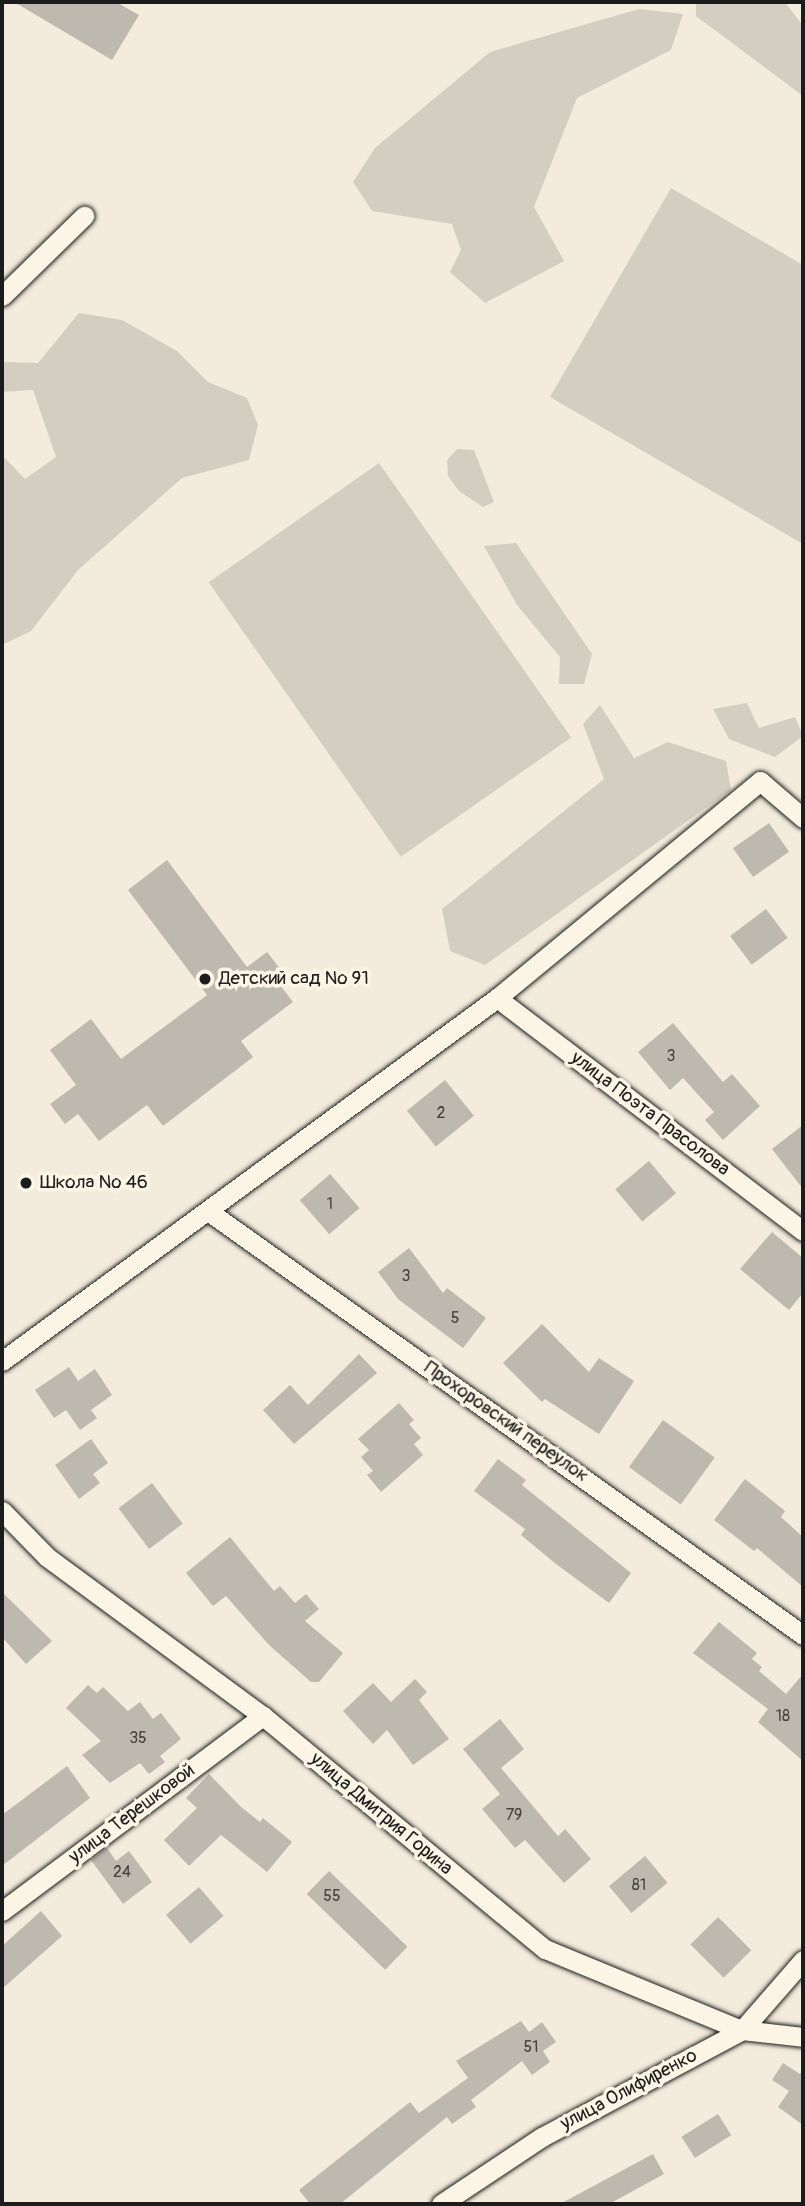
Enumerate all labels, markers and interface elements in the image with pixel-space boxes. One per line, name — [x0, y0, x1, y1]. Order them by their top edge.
place label: Детский сад № 91 — [219, 968, 369, 990]
marker: Детский сад № 91 — [197, 971, 213, 987]
house number: 3 — [667, 1046, 675, 1066]
street label: улица Поэта Прасолова — [566, 1047, 734, 1181]
house number: 2 — [437, 1103, 445, 1123]
place label: Школа № 46 — [40, 1172, 148, 1194]
marker: Школа № 46 — [18, 1175, 34, 1191]
house number: 1 — [327, 1194, 333, 1214]
house number: 3 — [402, 1266, 410, 1286]
house number: 5 — [451, 1308, 459, 1328]
street label: Прохоровский переулок — [419, 1357, 593, 1487]
house number: 18 — [776, 1706, 790, 1726]
house number: 35 — [129, 1728, 147, 1748]
street label: улица Дмитрия Горина — [305, 1748, 457, 1880]
street label: улица Терешковой — [65, 1759, 199, 1869]
house number: 79 — [506, 1805, 522, 1825]
house number: 24 — [113, 1862, 131, 1882]
house number: 81 — [632, 1875, 646, 1895]
house number: 55 — [323, 1886, 341, 1906]
house number: 51 — [524, 2037, 538, 2057]
street label: улица Олифиренко — [557, 2044, 701, 2136]

